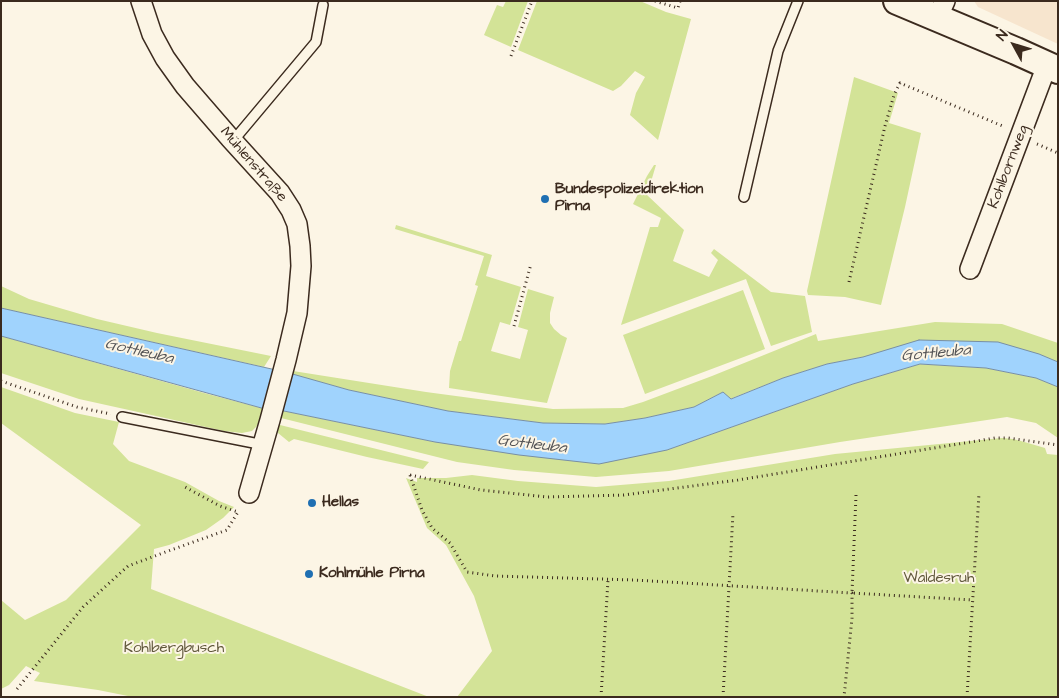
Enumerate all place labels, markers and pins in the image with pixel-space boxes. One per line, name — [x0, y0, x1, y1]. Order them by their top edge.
place label: Bundespolizeidirektion Pirna — [555, 181, 703, 216]
marker: Bundespolizeidirektion Pirna — [539, 193, 551, 205]
place label: Hellas — [322, 494, 359, 512]
marker: Hellas — [306, 497, 318, 509]
place label: Kohlmühle Pirna — [319, 565, 425, 583]
marker: Kohlmühle Pirna — [303, 568, 315, 580]

